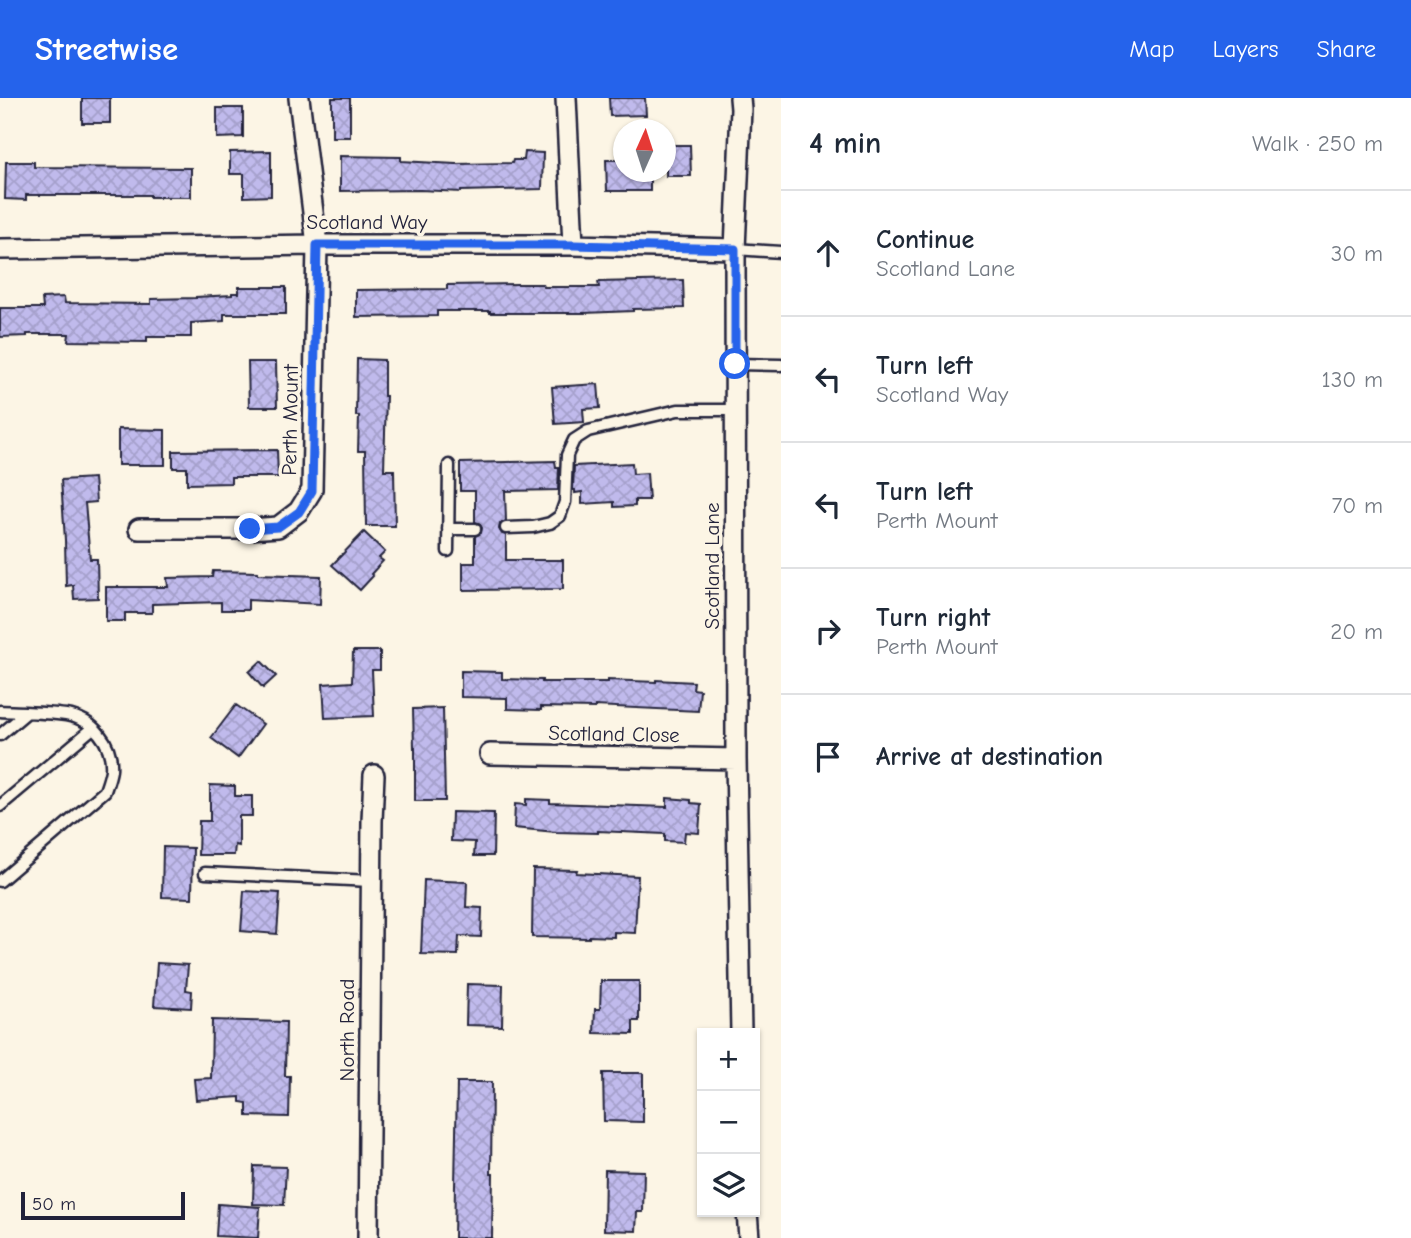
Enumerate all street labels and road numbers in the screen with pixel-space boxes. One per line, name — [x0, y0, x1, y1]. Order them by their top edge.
street label: Scotland Way — [307, 210, 428, 234]
street label: Perth Mount — [277, 363, 303, 476]
street label: Scotland Lane — [700, 503, 724, 629]
street label: Scotland Close — [548, 721, 680, 747]
street label: North Road — [335, 979, 359, 1081]

